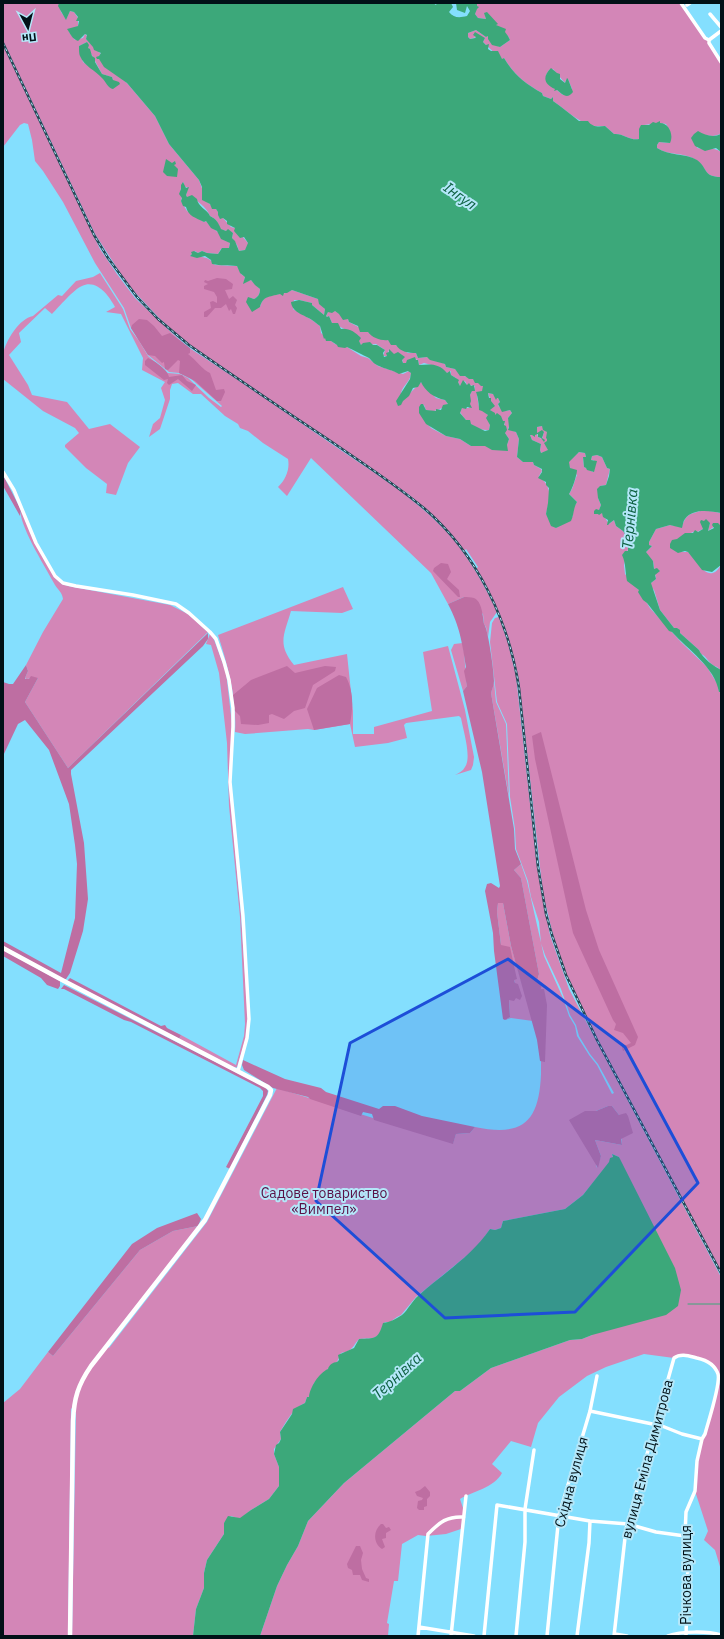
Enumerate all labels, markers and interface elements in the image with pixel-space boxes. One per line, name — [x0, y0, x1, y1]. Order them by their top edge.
north arrow — [8, 8, 48, 48]
text: Пн — [21, 30, 37, 46]
water label: Інгул — [440, 177, 480, 214]
water label: Тернівка — [617, 488, 642, 550]
park label: Садове товариство «Вимпел» — [261, 1184, 388, 1218]
water label: Тернівка — [368, 1348, 426, 1403]
street label: вулиця Еміла Димитрова — [617, 1377, 677, 1541]
street label: Східна вулиця — [550, 1435, 592, 1529]
street label: Річкова вулиця — [677, 1525, 695, 1625]

